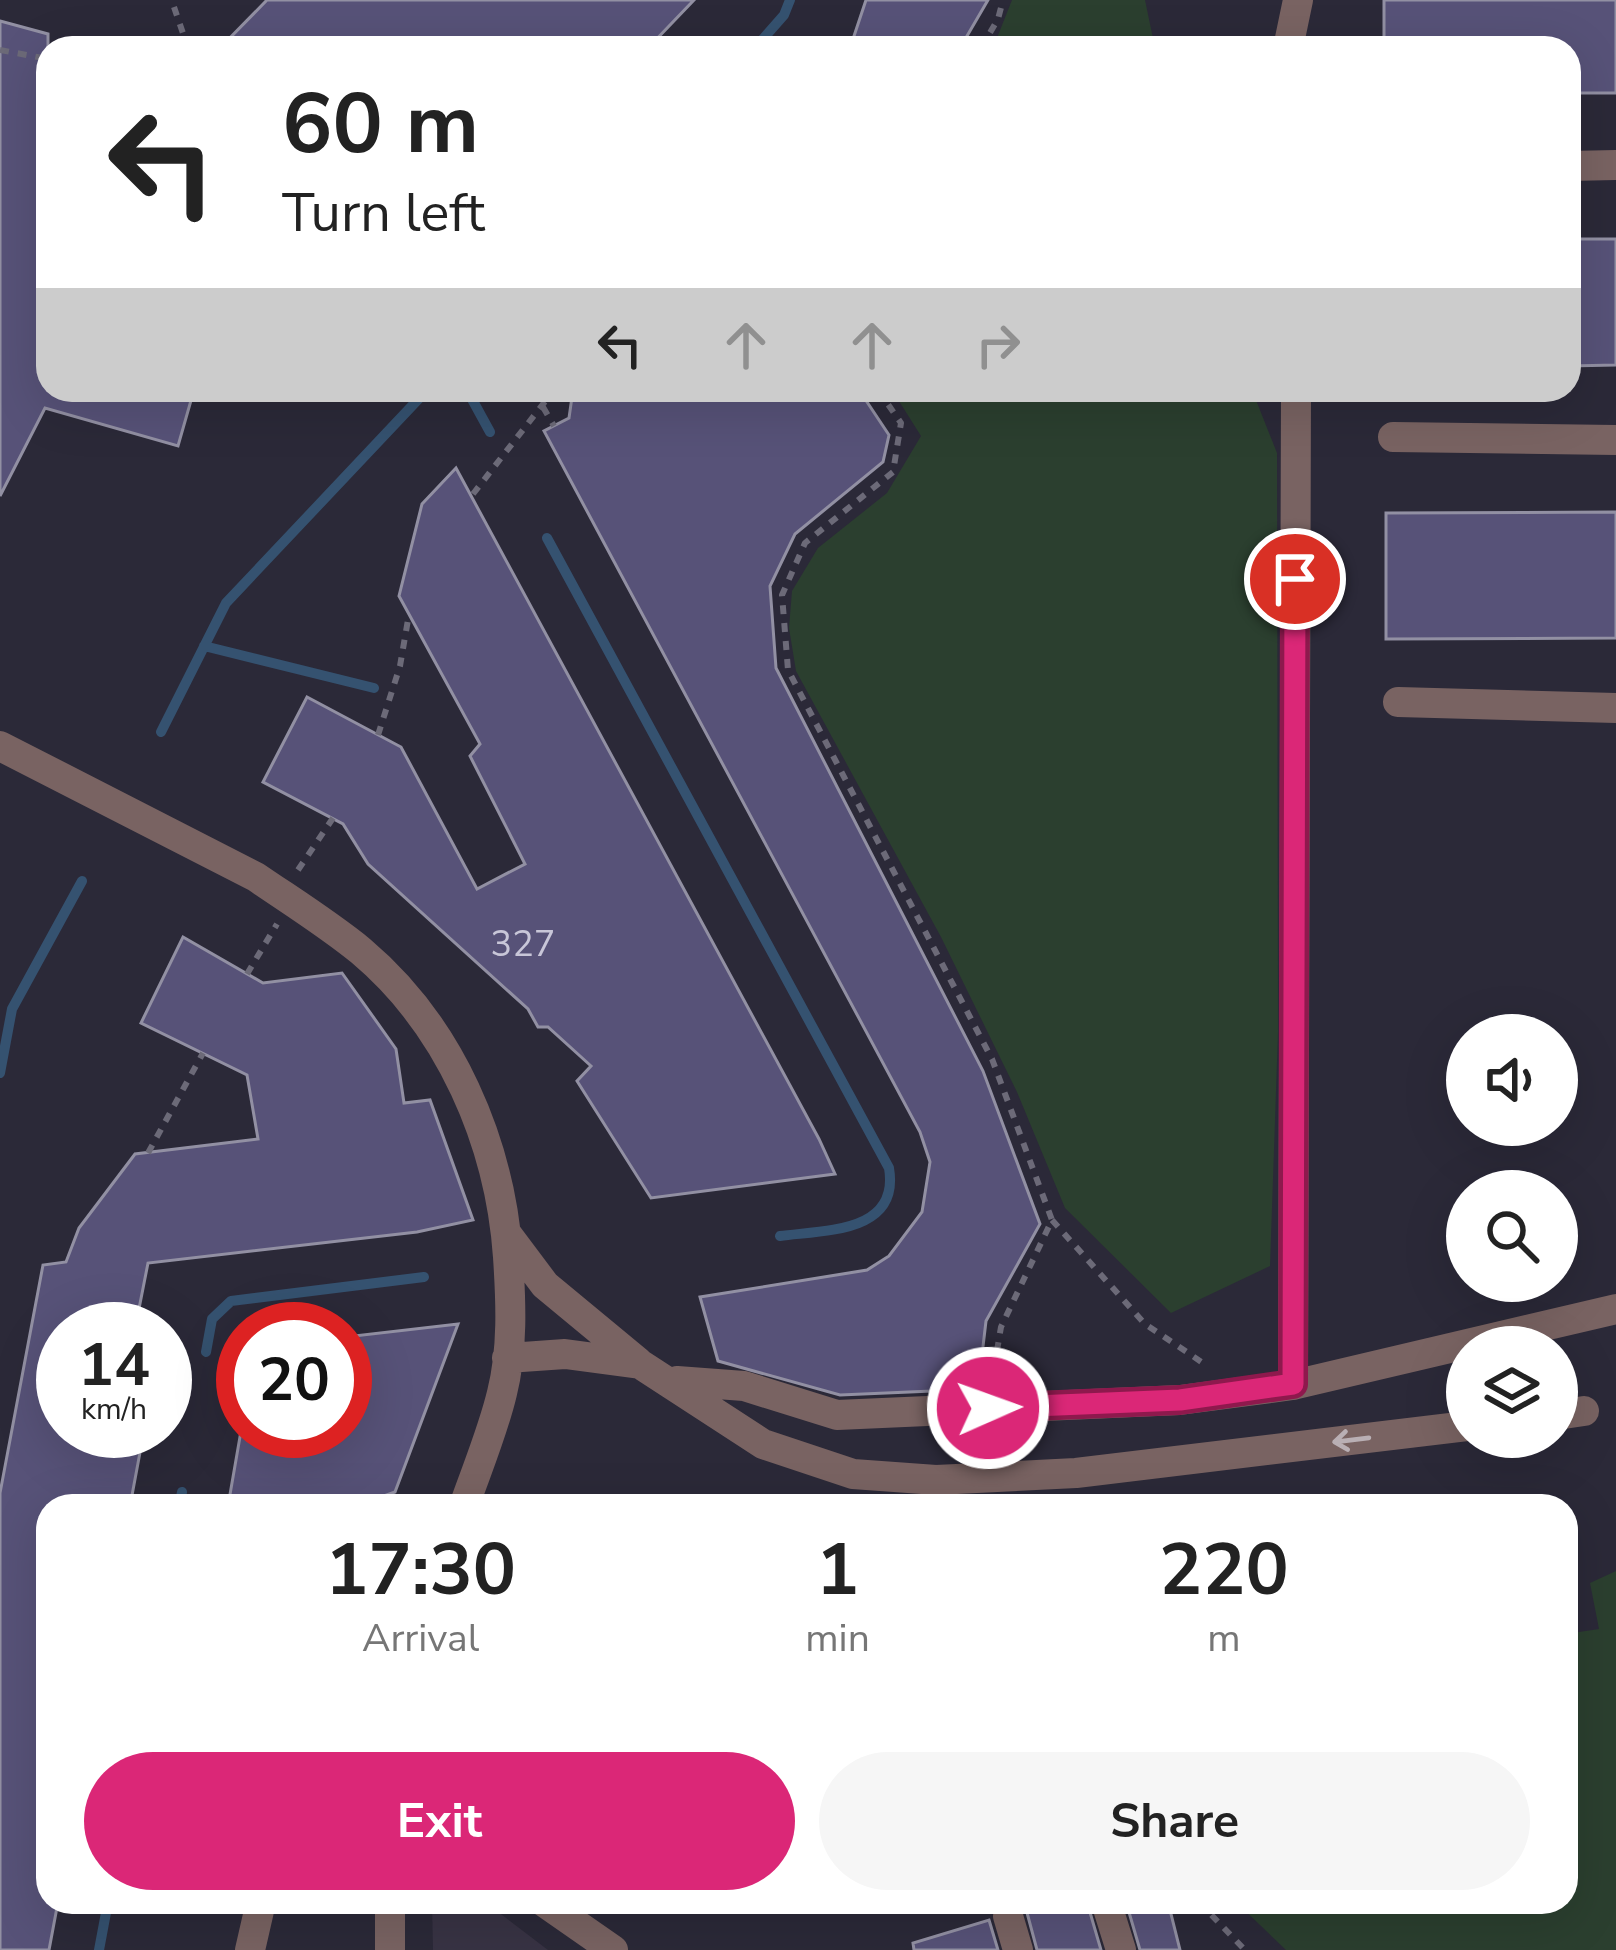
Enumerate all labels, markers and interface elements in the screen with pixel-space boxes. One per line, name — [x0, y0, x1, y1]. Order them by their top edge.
text: 60 m — [282, 67, 479, 182]
icon: left — [84, 84, 240, 240]
text: Turn left — [282, 176, 485, 250]
icon: left — [587, 312, 653, 378]
icon: ahead — [713, 312, 779, 378]
icon: ahead — [839, 312, 905, 378]
icon: right — [965, 312, 1031, 378]
pin — [1244, 528, 1346, 630]
icon: arrive — [1262, 546, 1328, 612]
house number: 327 — [491, 920, 555, 969]
map controls — [1446, 1014, 1578, 1458]
button: sound — [1446, 1014, 1578, 1146]
button: search — [1446, 1170, 1578, 1302]
speed limit sign: 20 — [216, 1302, 372, 1458]
text: 14 — [78, 1324, 150, 1406]
button: layers — [1446, 1326, 1578, 1458]
position arrow — [925, 1345, 1051, 1471]
text: km/h — [81, 1389, 147, 1430]
one-way arrow — [1332, 1429, 1371, 1451]
text: 17:30 — [325, 1521, 516, 1619]
text: 1 — [816, 1521, 859, 1619]
text: 220 — [1159, 1521, 1289, 1619]
text: Arrival — [362, 1612, 479, 1665]
text: min — [805, 1612, 870, 1665]
text: m — [1207, 1612, 1241, 1665]
button: Exit — [84, 1752, 795, 1890]
button: Share — [819, 1752, 1530, 1890]

